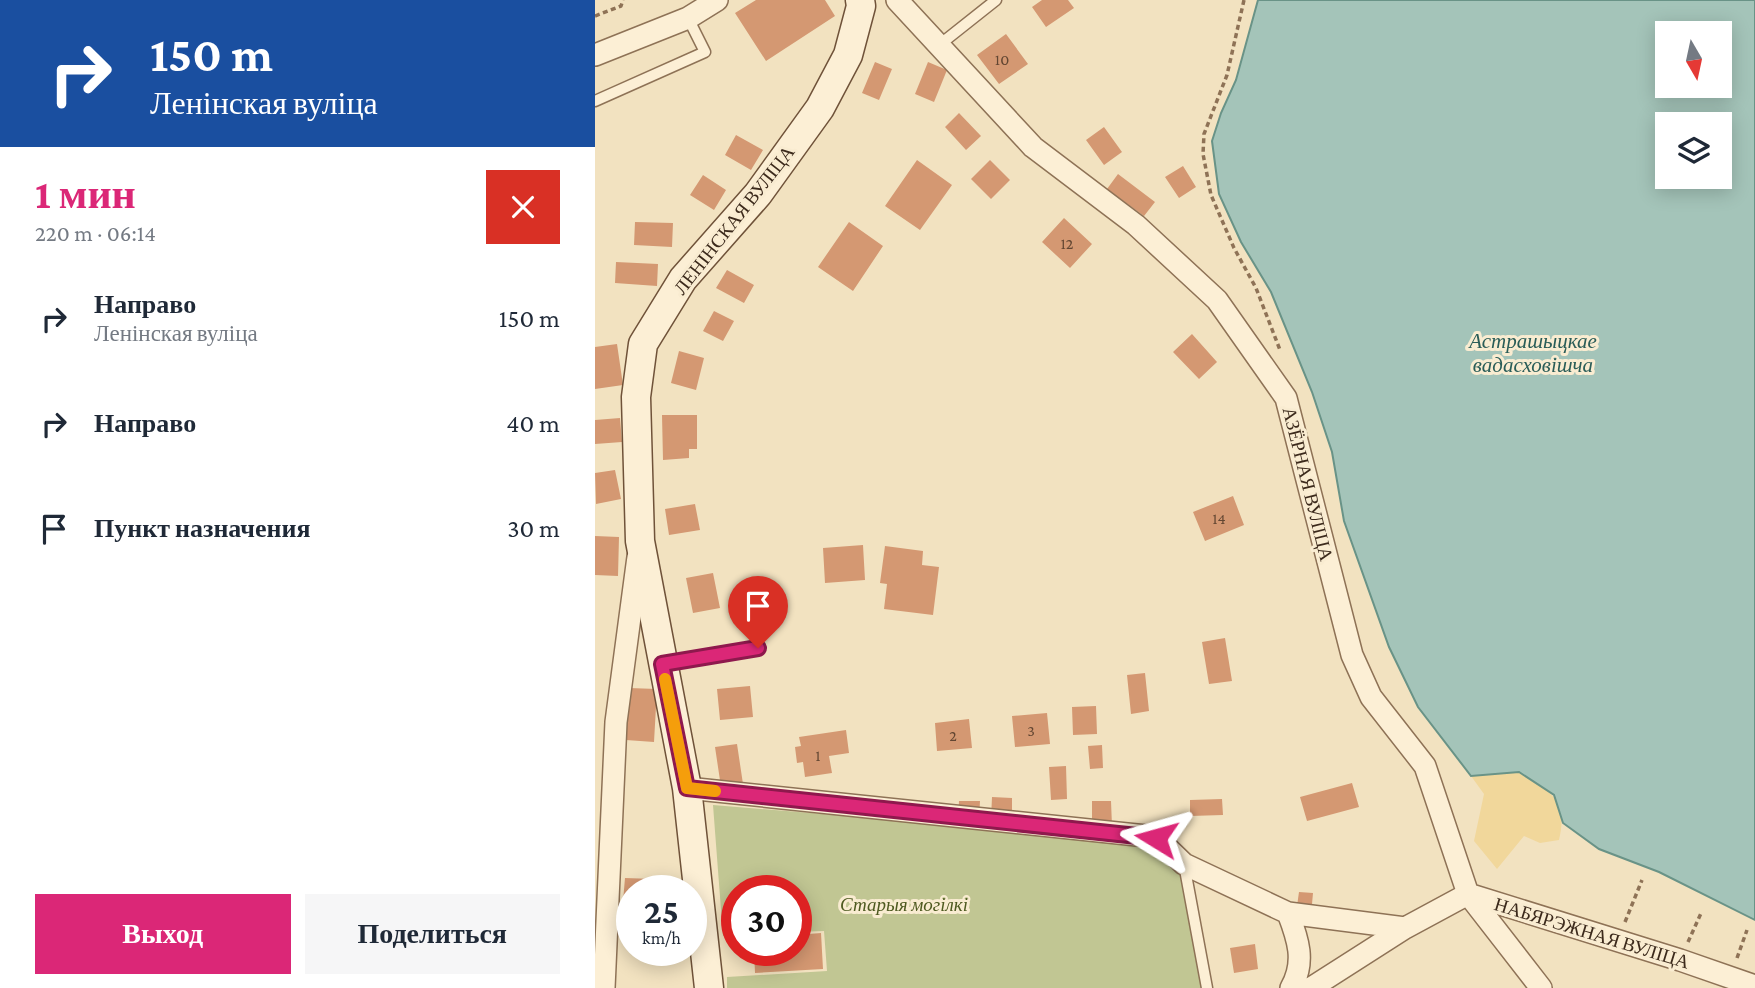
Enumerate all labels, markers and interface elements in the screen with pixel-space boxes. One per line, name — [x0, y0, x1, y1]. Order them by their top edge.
north arrow — [1655, 21, 1733, 98]
map controls — [1655, 21, 1732, 189]
text: 150 m — [150, 27, 273, 82]
icon: right — [35, 28, 126, 119]
house number: 10 — [995, 51, 1009, 68]
text: Ленінская вуліца — [150, 85, 378, 121]
button: layers — [1655, 112, 1732, 189]
street label: ЛЕНІНСКАЯ ВУЛІЦА — [669, 141, 799, 298]
text: 1 мин — [35, 170, 136, 217]
button: close — [486, 170, 560, 244]
text: 220 m · 06:14 — [35, 220, 156, 246]
house number: 12 — [1061, 235, 1074, 252]
text: Направо — [94, 290, 196, 319]
icon: right — [35, 300, 73, 338]
text: 150 m — [499, 304, 560, 333]
text: Ленінская вуліца — [94, 320, 258, 346]
water label: Астрашыцкае вадасховішча — [1467, 329, 1597, 377]
icon: right — [35, 405, 73, 443]
street label: АЗЁРНАЯ ВУЛІЦА — [1279, 405, 1337, 563]
text: Направо — [94, 409, 196, 438]
text: 40 m — [506, 409, 560, 438]
icon: arrive — [35, 510, 73, 548]
house number: 14 — [1212, 510, 1226, 527]
text: Пункт назначения — [94, 514, 311, 543]
text: 30 m — [507, 514, 560, 543]
pin — [728, 576, 788, 648]
icon: arrive — [739, 587, 777, 625]
house number: 3 — [1027, 722, 1035, 739]
house number: 2 — [949, 727, 957, 744]
house number: 1 — [815, 747, 821, 764]
position arrow — [1119, 801, 1193, 875]
speed limit sign: 30 — [721, 875, 812, 966]
text: 25 — [644, 892, 679, 931]
street label: НАБЯРЭЖНАЯ ВУЛІЦА — [1492, 893, 1692, 973]
button: Выход — [35, 894, 291, 974]
button: Поделиться — [305, 894, 560, 974]
park label: Старыя могілкі — [840, 894, 968, 915]
text: km/h — [642, 928, 681, 948]

